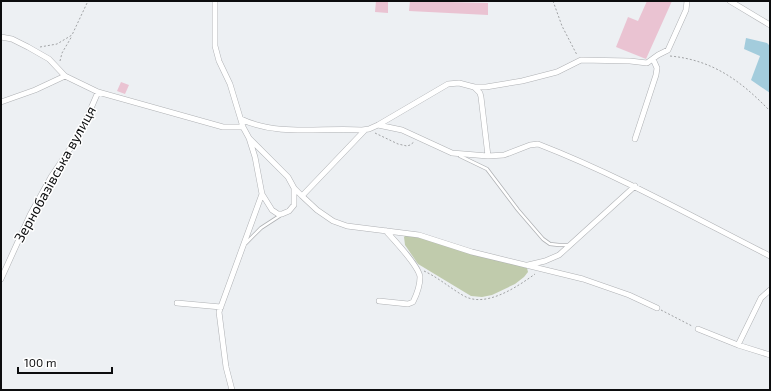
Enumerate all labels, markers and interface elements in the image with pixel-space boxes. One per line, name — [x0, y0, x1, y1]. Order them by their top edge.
street label: Зернобазівська вулиця — [10, 103, 99, 245]
scale bar — [18, 349, 112, 375]
text: 100 m — [24, 355, 56, 369]

